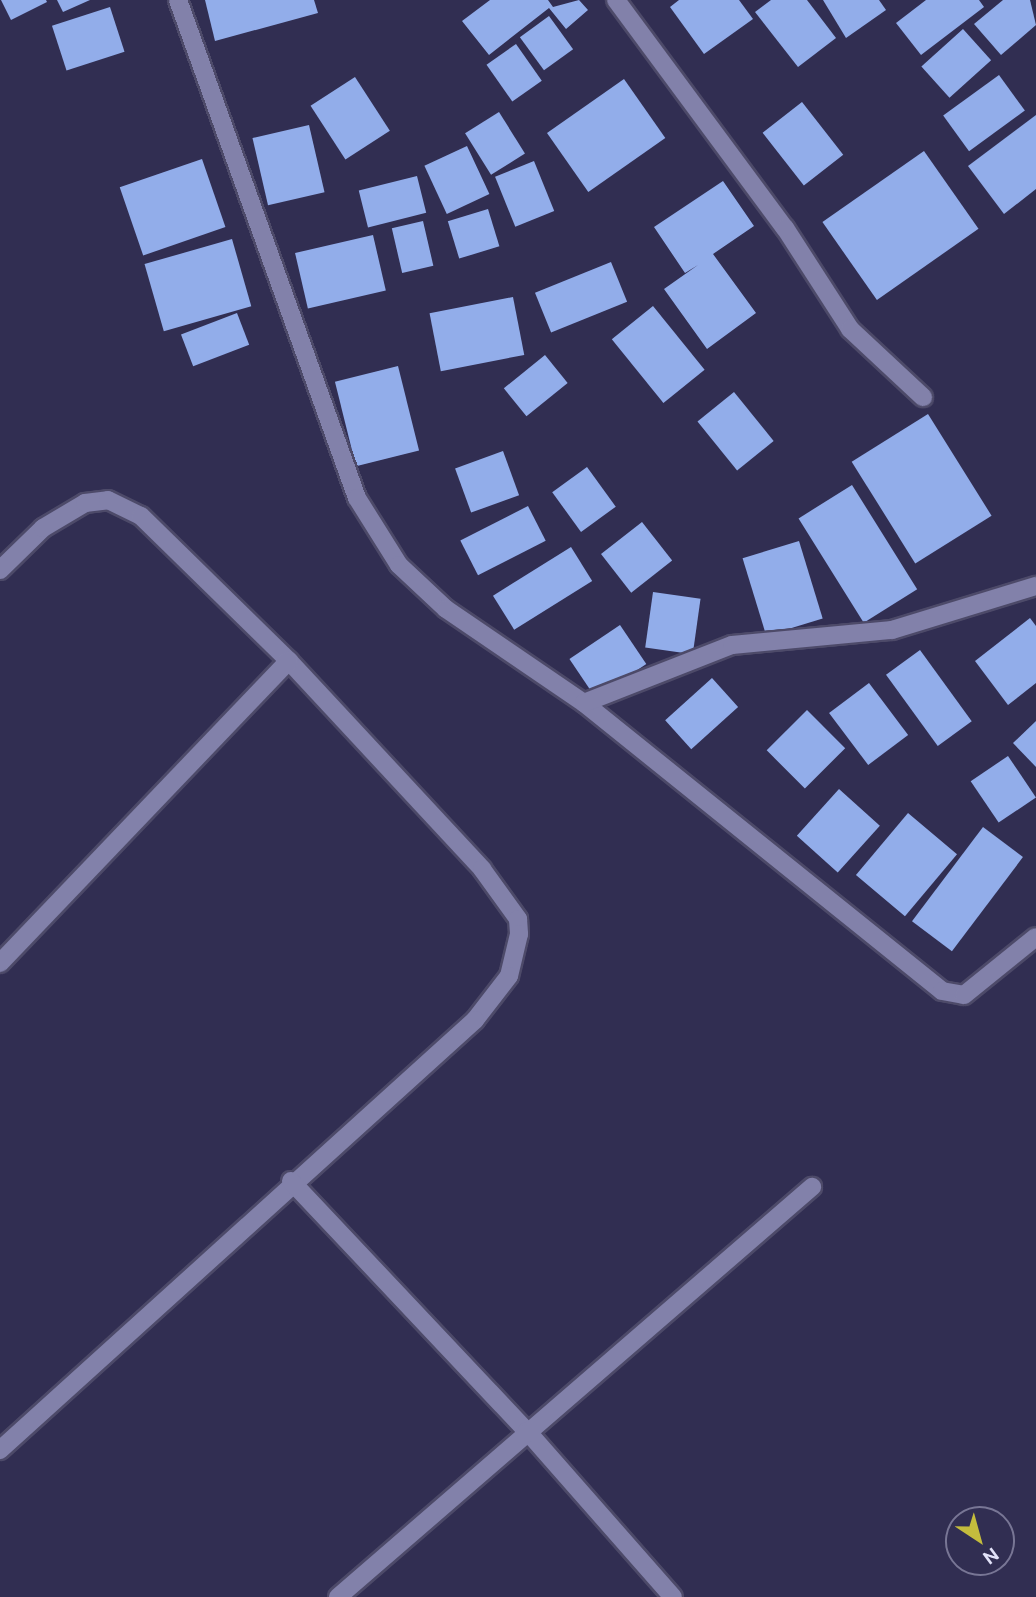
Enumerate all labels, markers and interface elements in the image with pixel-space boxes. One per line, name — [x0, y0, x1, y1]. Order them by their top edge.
north arrow — [945, 1506, 1015, 1576]
text: N — [979, 1543, 1003, 1569]

